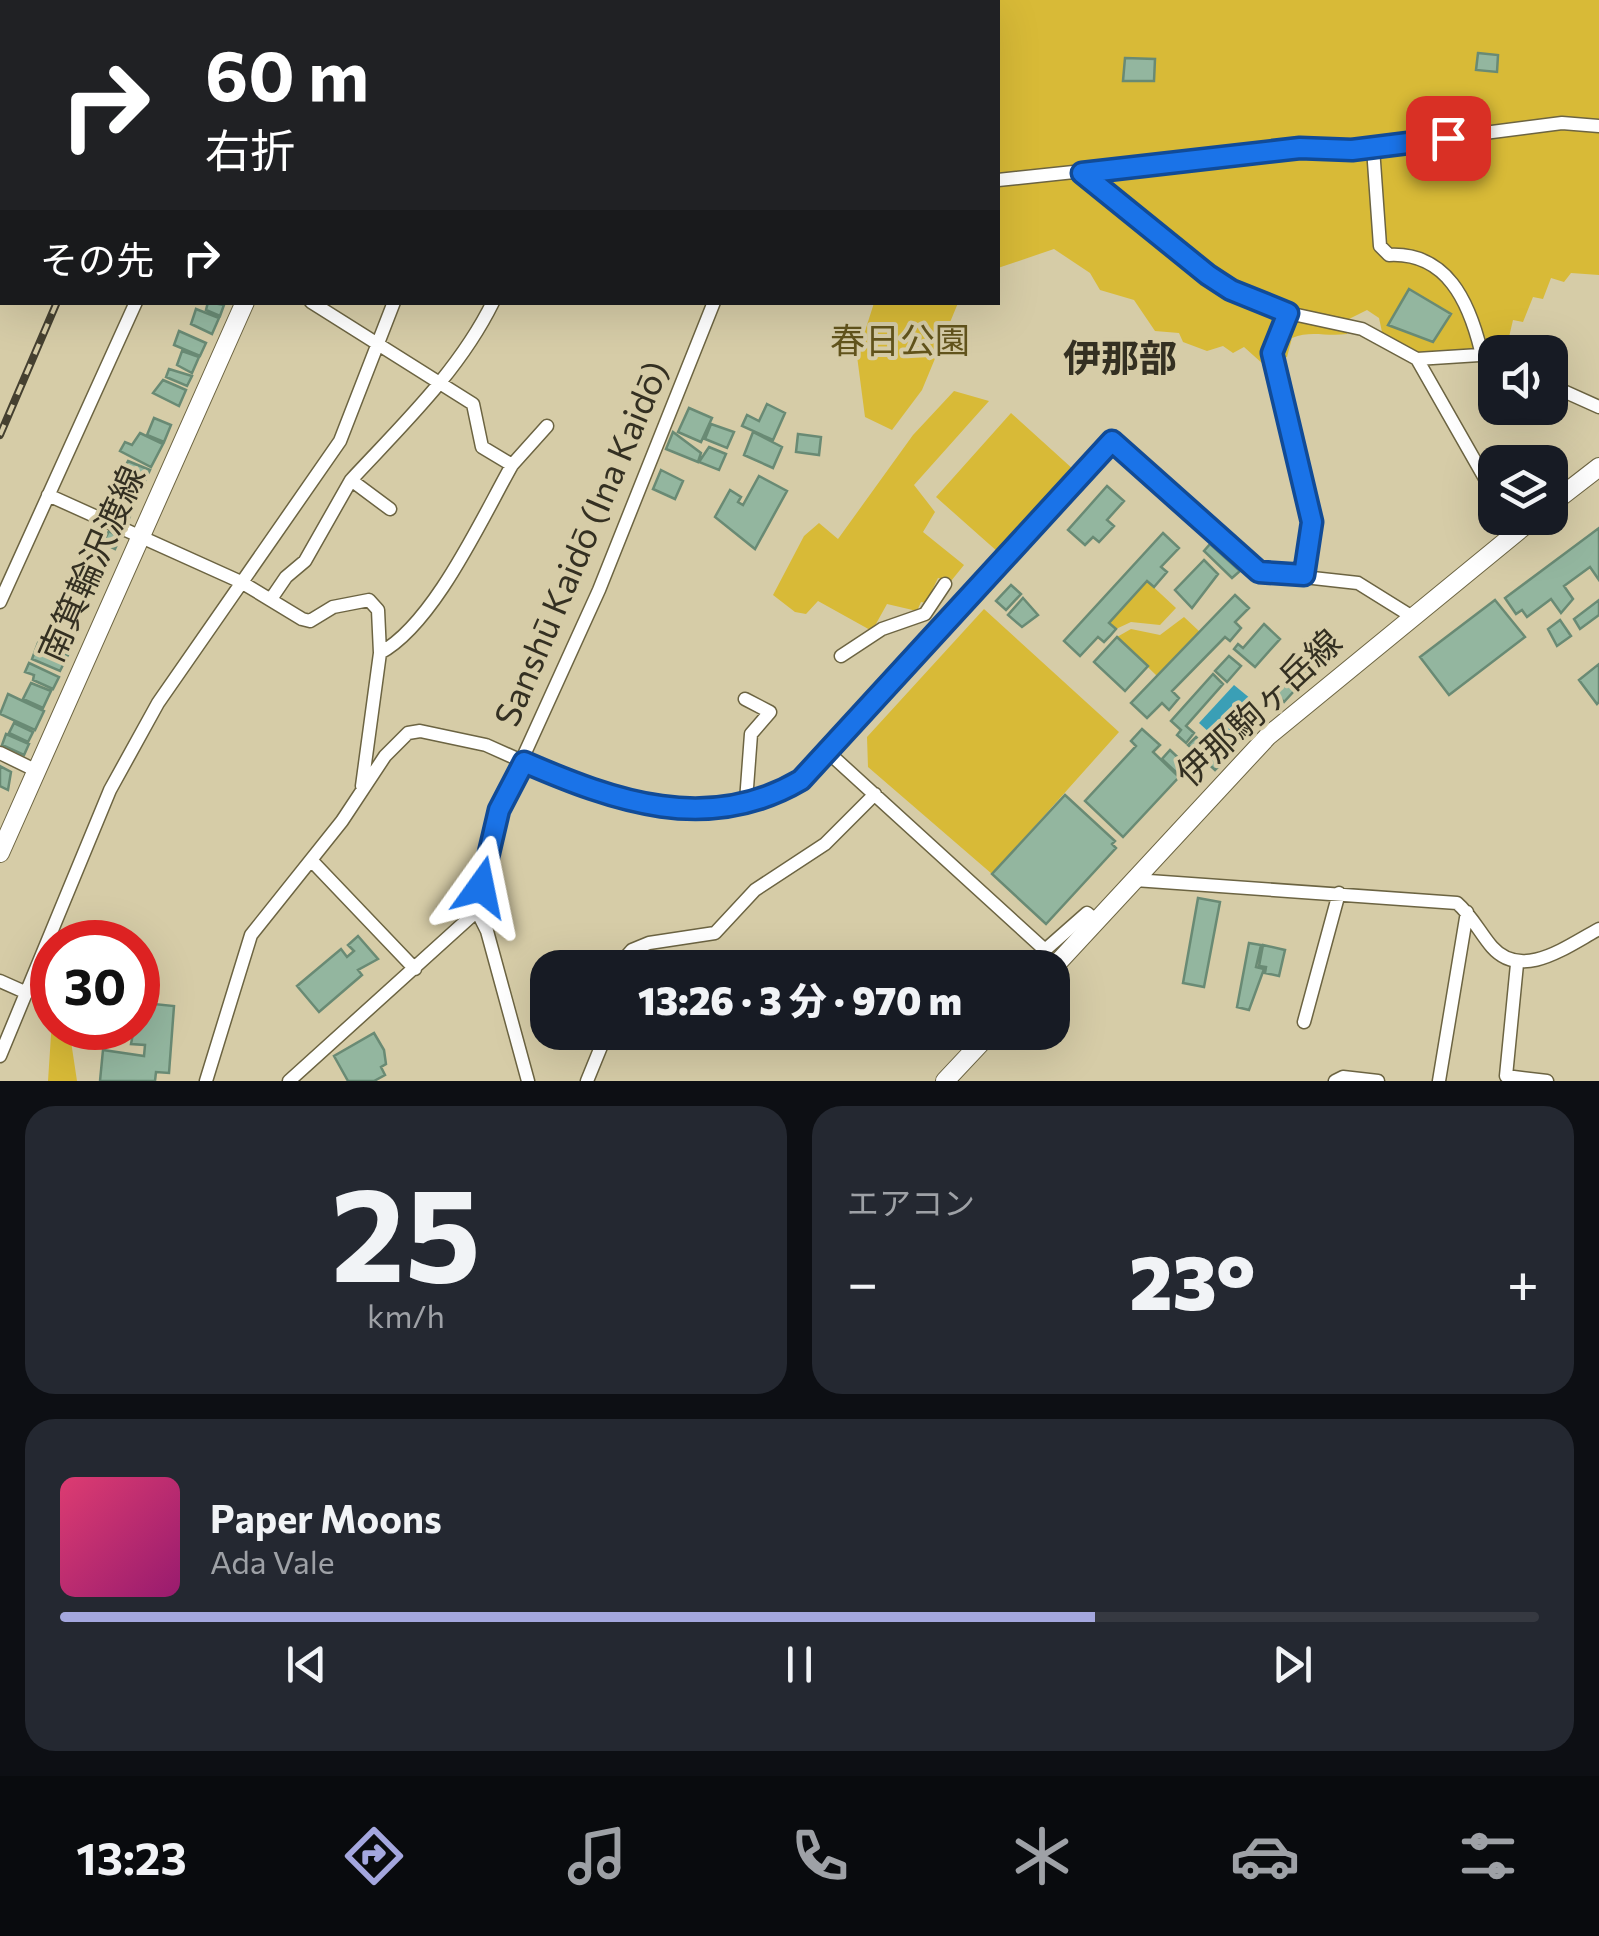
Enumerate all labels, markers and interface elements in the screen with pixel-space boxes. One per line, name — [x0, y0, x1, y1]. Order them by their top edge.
text: 60 m — [205, 30, 369, 115]
icon: right — [40, 40, 170, 170]
pin — [1406, 96, 1491, 181]
icon: arrive — [1421, 111, 1476, 166]
text: 右折 — [205, 121, 295, 176]
icon: right — [174, 230, 229, 285]
text: その先 — [40, 235, 154, 282]
park label: 春日公園 — [830, 317, 970, 360]
district label: 伊那部 — [1063, 333, 1177, 380]
map controls — [1478, 335, 1568, 535]
button: sound — [1478, 335, 1568, 425]
street label: Sanshū Kaidō (Ina Kaidō) — [483, 354, 676, 732]
button: layers — [1478, 445, 1568, 535]
street label: 南箕輪沢渡線 — [27, 458, 152, 668]
street label: 伊那駒ヶ岳線 — [1166, 619, 1349, 794]
position arrow — [429, 835, 533, 939]
speed limit sign: 30 — [30, 920, 160, 1050]
text: 13:26 · 3 分 · 970 m — [638, 976, 962, 1023]
text: 25 — [331, 1150, 481, 1309]
text: エアコン — [847, 1182, 975, 1222]
text: 23° — [1129, 1234, 1256, 1325]
text: − — [847, 1247, 878, 1314]
text: + — [1507, 1247, 1539, 1314]
text: km/h — [367, 1295, 445, 1335]
text: Paper Moons — [210, 1494, 442, 1541]
text: Ada Vale — [210, 1541, 335, 1581]
icon: previous — [279, 1637, 334, 1692]
icon: pause — [772, 1637, 827, 1692]
icon: next — [1265, 1637, 1320, 1692]
icon: directions — [339, 1821, 409, 1891]
icon: music — [562, 1821, 632, 1891]
icon: phone — [785, 1821, 855, 1891]
icon: climate — [1007, 1821, 1077, 1891]
icon: car — [1230, 1821, 1300, 1891]
icon: filters — [1453, 1821, 1523, 1891]
text: 13:23 — [76, 1829, 187, 1884]

